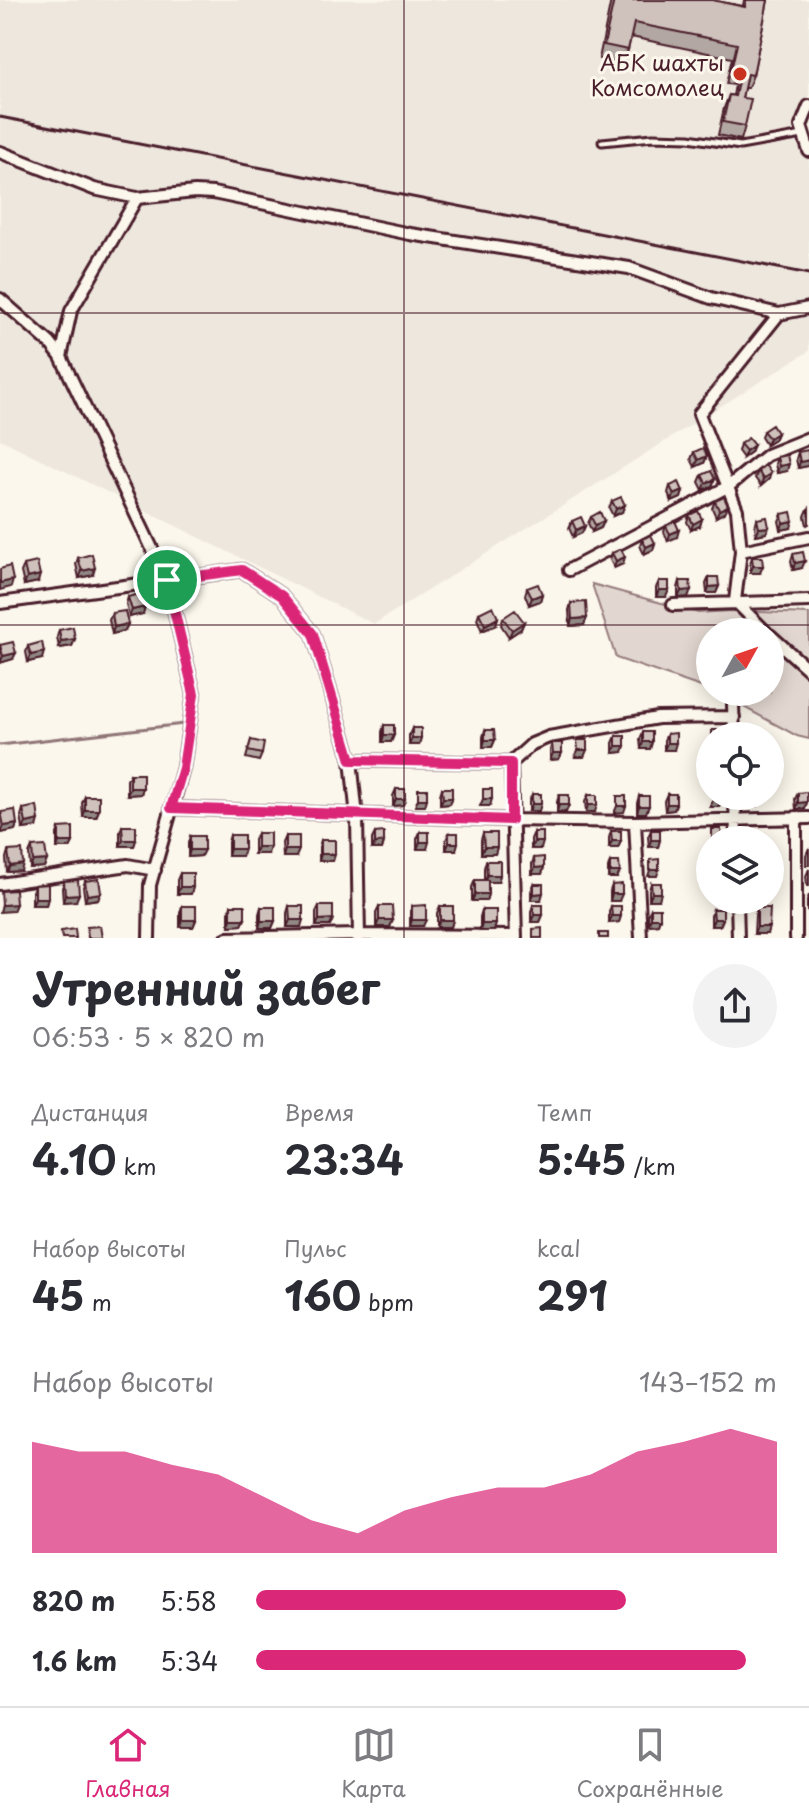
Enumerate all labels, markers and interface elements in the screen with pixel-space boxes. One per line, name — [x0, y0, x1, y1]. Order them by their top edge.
place label: АБК шахты Комсомолец — [591, 45, 724, 103]
marker: АБК шахты Комсомолец — [731, 65, 749, 83]
pin — [133, 546, 201, 614]
icon: arrive — [145, 558, 189, 602]
north arrow — [696, 618, 784, 706]
map controls — [696, 618, 784, 914]
button: locate — [696, 722, 784, 810]
button: layers — [696, 826, 784, 914]
text: Утренний забег — [32, 954, 380, 1020]
button: share — [693, 964, 777, 1048]
text: 06:53 · 5 × 820 m — [32, 1017, 265, 1056]
text: Дистанция — [32, 1095, 149, 1128]
text: Время — [284, 1095, 355, 1128]
text: Темп — [537, 1095, 592, 1128]
text: 4.10 — [32, 1128, 116, 1189]
text: 23:34 — [284, 1128, 404, 1189]
text: 5:45 — [537, 1128, 627, 1189]
text: km — [116, 1149, 157, 1182]
text: /km — [627, 1149, 676, 1182]
text: Набор высоты — [32, 1231, 186, 1264]
text: Пульс — [284, 1231, 347, 1264]
text: kcal — [537, 1231, 581, 1264]
text: 45 — [32, 1264, 85, 1325]
text: 160 — [284, 1264, 361, 1325]
text: 291 — [537, 1264, 608, 1325]
text: m — [85, 1285, 112, 1318]
text: bpm — [361, 1285, 414, 1318]
text: Набор высоты — [32, 1362, 214, 1401]
text: 143–152 m — [639, 1362, 777, 1401]
text: 820 m — [32, 1581, 115, 1620]
text: 5:58 — [160, 1581, 217, 1620]
text: 1.6 km — [32, 1641, 117, 1680]
text: 5:34 — [160, 1641, 219, 1680]
tab: Главная — [85, 1723, 171, 1804]
tab: Карта — [341, 1723, 406, 1804]
tab: Сохранённые — [577, 1723, 724, 1804]

